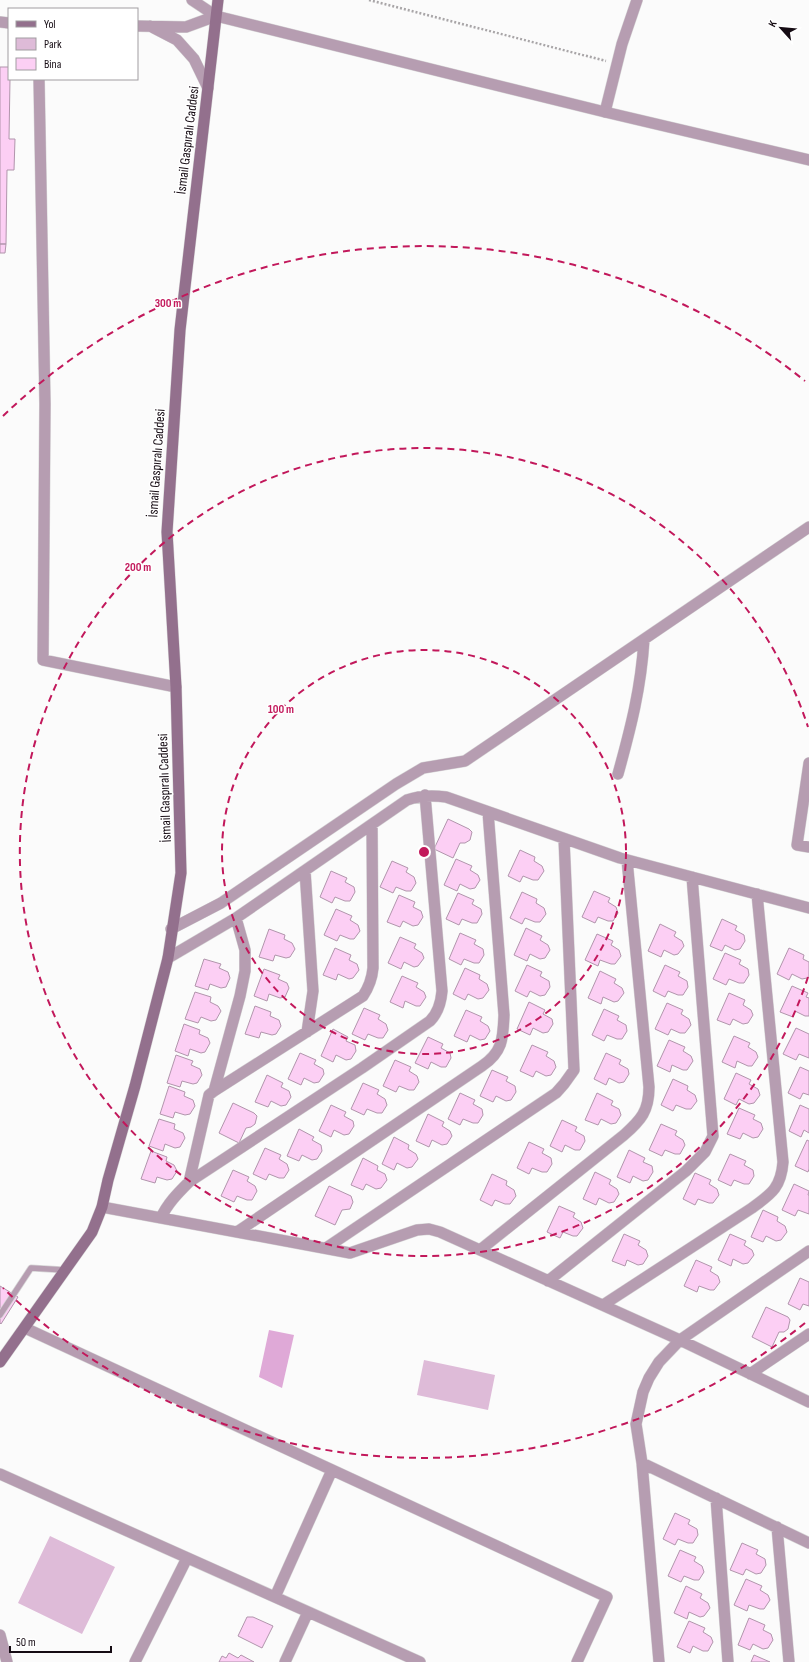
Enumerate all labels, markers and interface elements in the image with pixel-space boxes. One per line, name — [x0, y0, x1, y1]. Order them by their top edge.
legend — [8, 8, 138, 80]
north arrow — [761, 8, 801, 48]
text: Yol — [44, 17, 56, 32]
text: K — [766, 18, 780, 29]
text: Park — [44, 37, 62, 52]
text: Bina — [44, 57, 62, 72]
street label: İsmail Gaspıralı Caddesi — [172, 85, 203, 195]
text: 300 m — [155, 296, 181, 311]
street label: İsmail Gaspıralı Caddesi — [144, 408, 169, 518]
text: 200 m — [125, 560, 151, 575]
text: 100 m — [268, 702, 294, 717]
street label: İsmail Gaspıralı Caddesi — [154, 733, 175, 843]
centre of rings — [417, 845, 431, 859]
scale bar — [10, 1628, 111, 1654]
text: 50 m — [16, 1635, 36, 1650]

